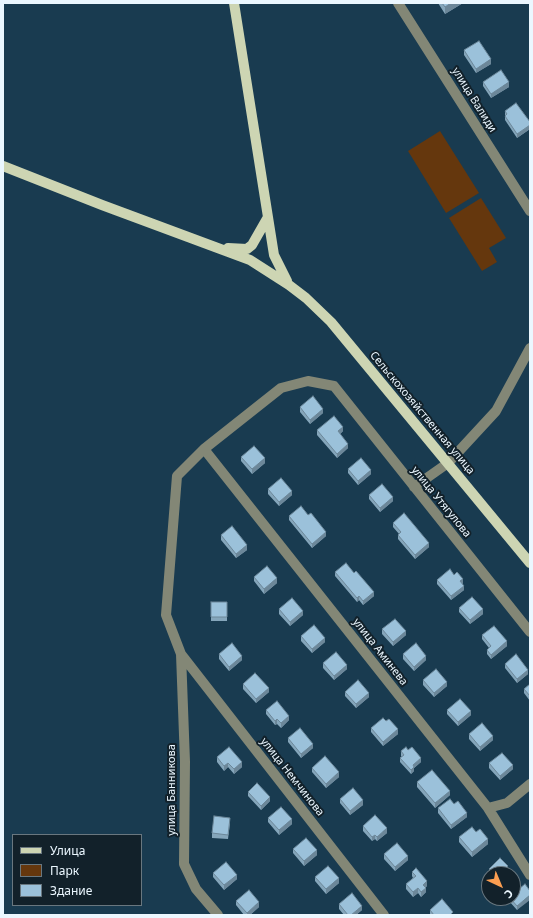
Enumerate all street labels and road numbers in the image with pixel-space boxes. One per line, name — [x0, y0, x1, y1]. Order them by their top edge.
street label: улица Валиди — [449, 65, 499, 135]
street label: Сельскохозяйственная улица — [367, 349, 477, 477]
street label: улица Утягулова — [408, 464, 474, 540]
street label: улица Аминева — [350, 616, 410, 688]
street label: улица Немчинова — [257, 735, 327, 819]
street label: улица Банникова — [165, 744, 179, 836]

